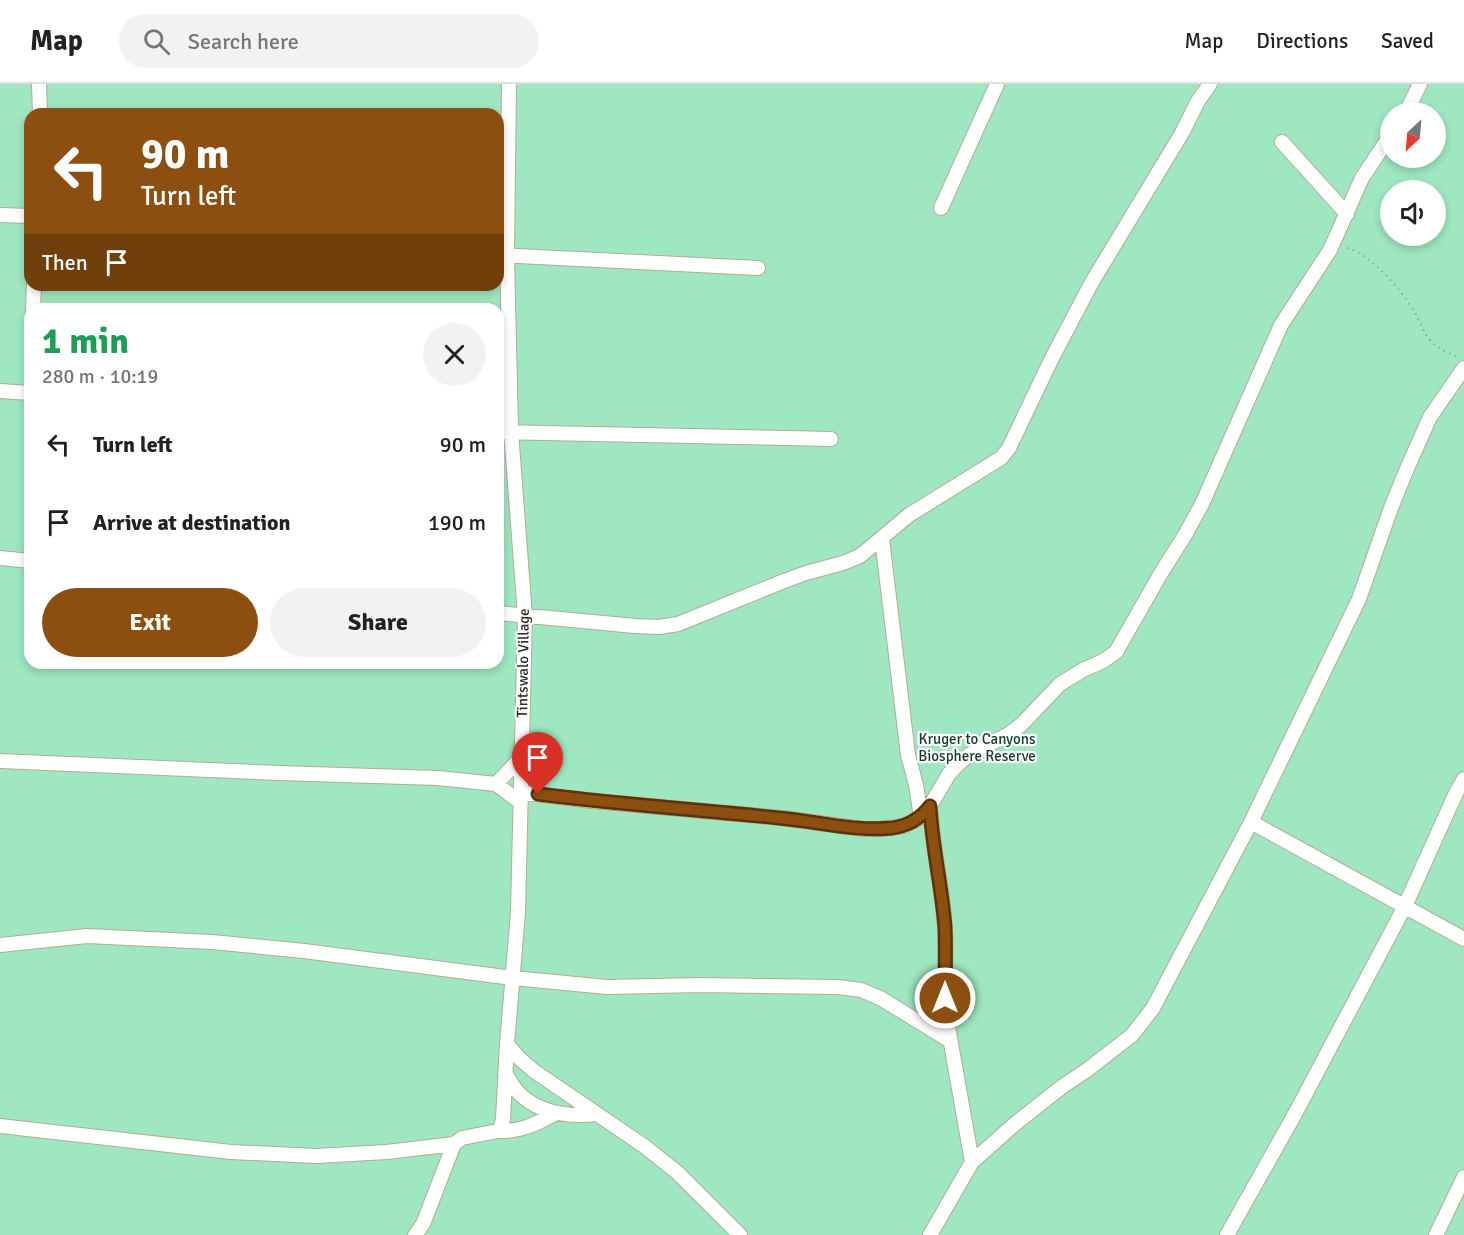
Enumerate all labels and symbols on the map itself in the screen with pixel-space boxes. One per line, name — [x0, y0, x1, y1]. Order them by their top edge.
north arrow — [1380, 102, 1446, 168]
street label: Tintswalo Village — [513, 608, 533, 718]
park label: Kruger to Canyons Biosphere Reserve — [918, 730, 1036, 765]
pin — [512, 732, 563, 794]
position arrow — [913, 966, 977, 1030]

